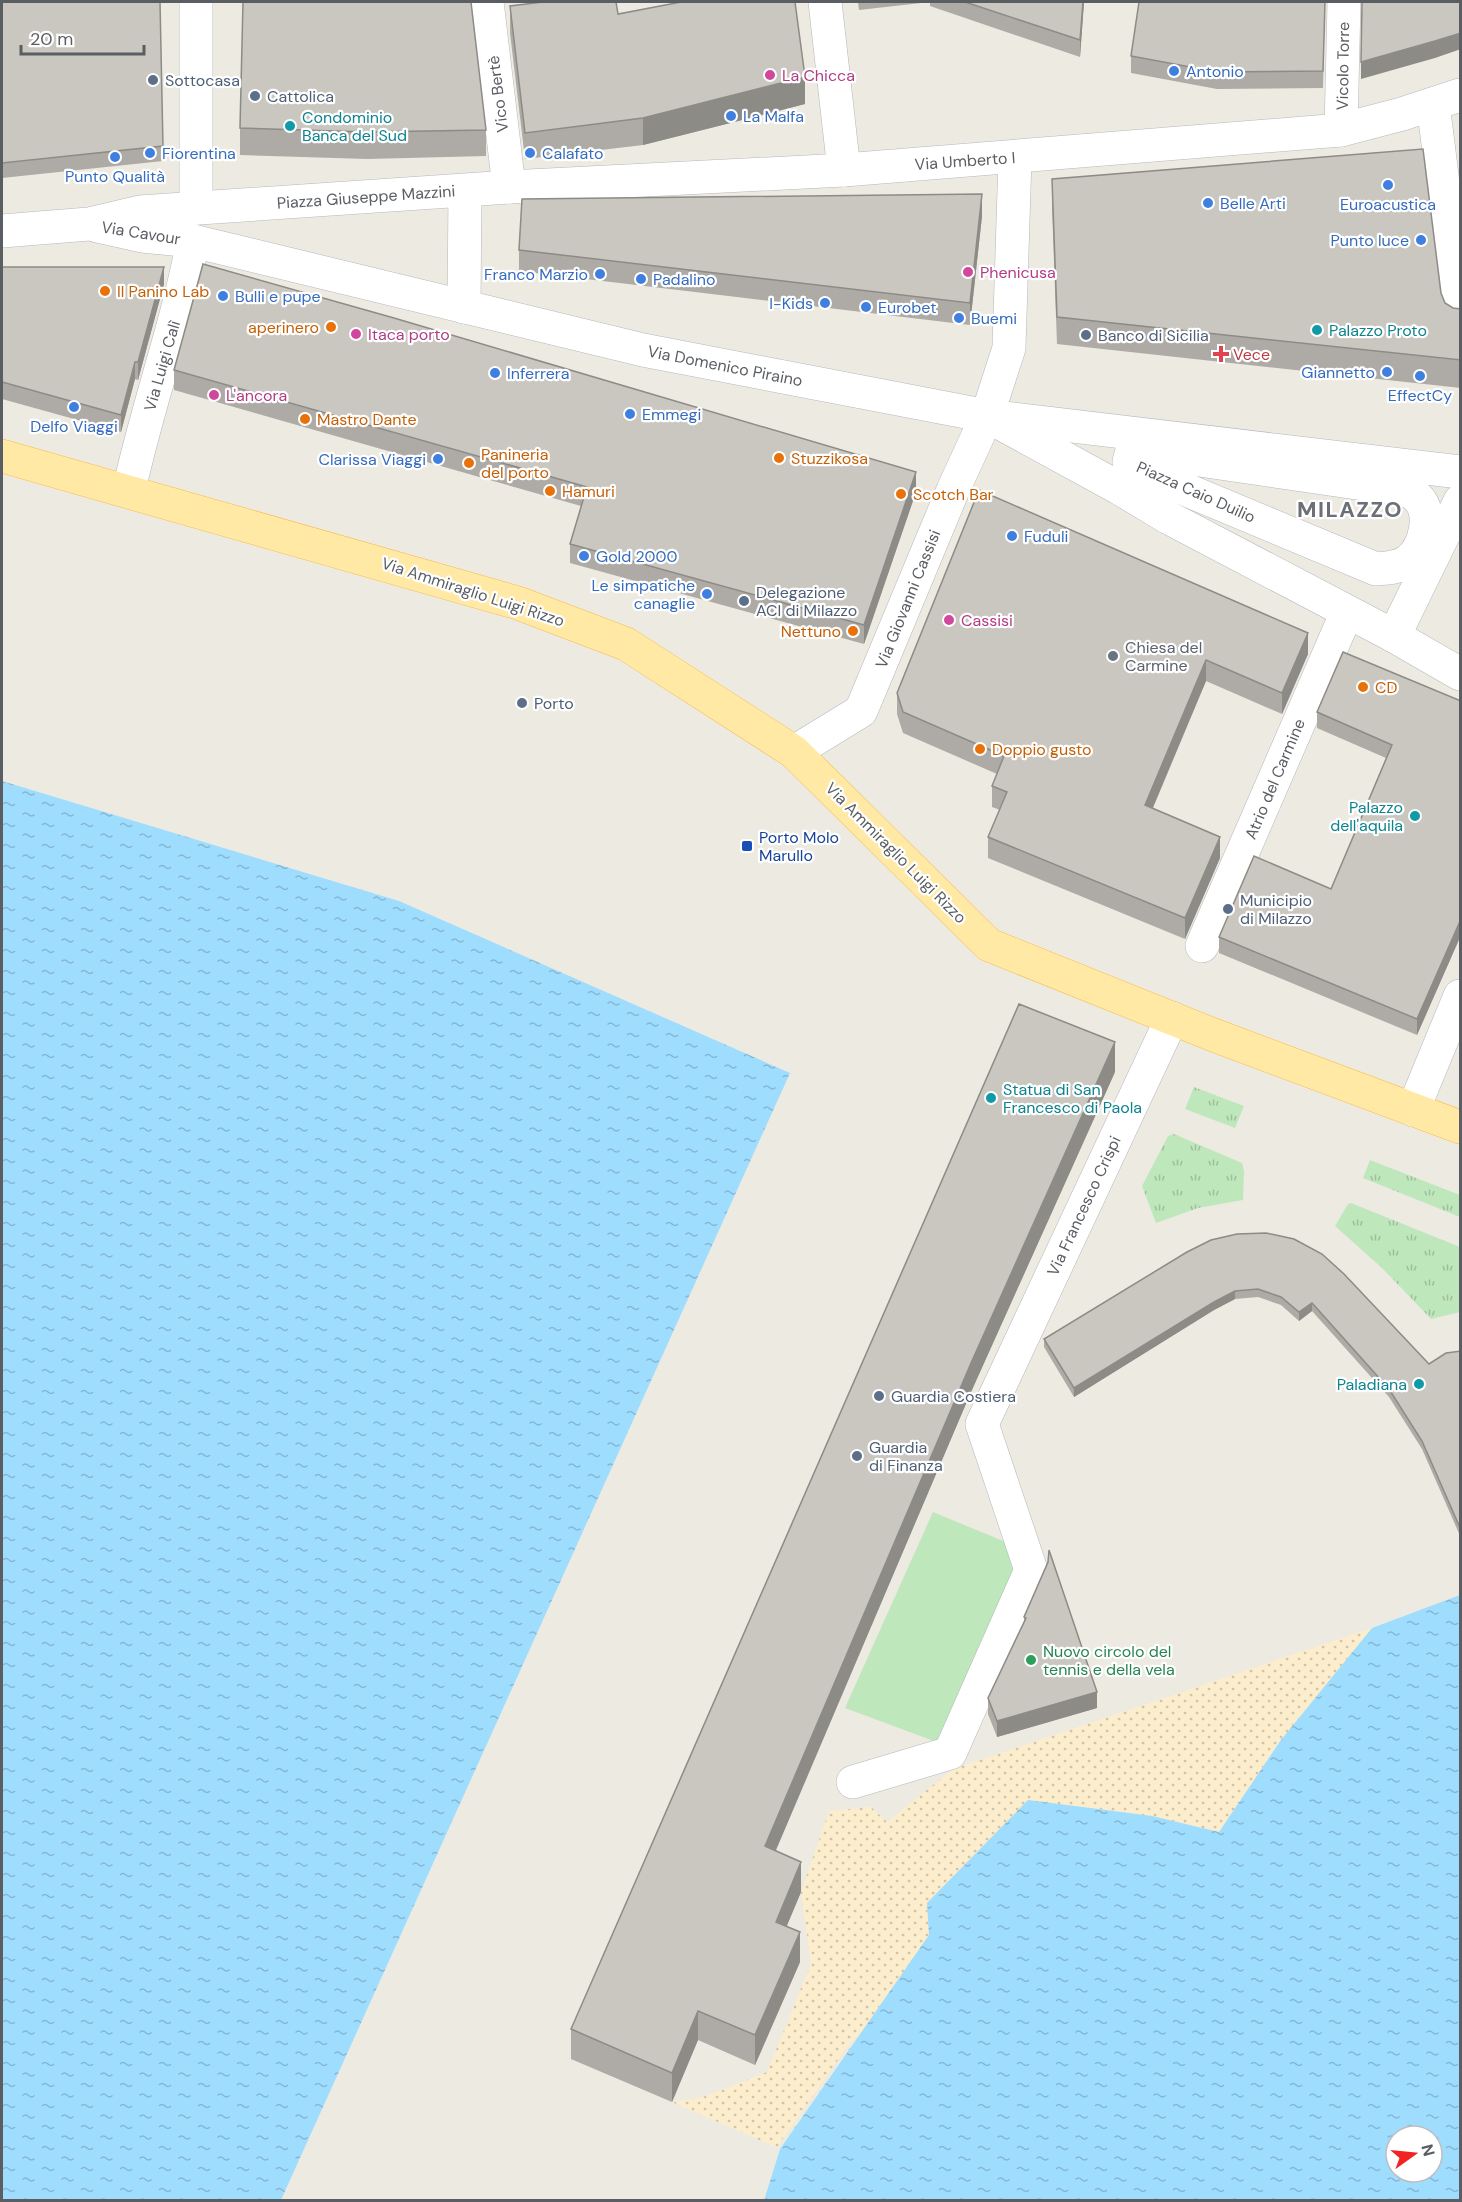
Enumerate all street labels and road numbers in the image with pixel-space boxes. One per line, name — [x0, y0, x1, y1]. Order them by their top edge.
street label: Vicolo Torre — [1332, 22, 1354, 110]
street label: Vico Bertè — [483, 54, 513, 134]
street label: Via Umberto I — [914, 147, 1016, 175]
street label: Piazza Giuseppe Mazzini — [276, 180, 456, 214]
street label: Via Cavour — [100, 216, 182, 250]
street label: Via Luigi Calì — [139, 318, 185, 414]
street label: Via Domenico Piraino — [646, 341, 804, 391]
street label: Piazza Caio Duilio — [1133, 456, 1259, 528]
street label: Via Giovanni Cassisi — [871, 527, 945, 671]
street label: Via Ammiraglio Luigi Rizzo — [379, 552, 567, 632]
street label: Atrio del Carmine — [1240, 715, 1310, 843]
street label: Via Ammiraglio Luigi Rizzo — [821, 778, 971, 928]
street label: Via Francesco Crispi — [1042, 1133, 1126, 1279]

